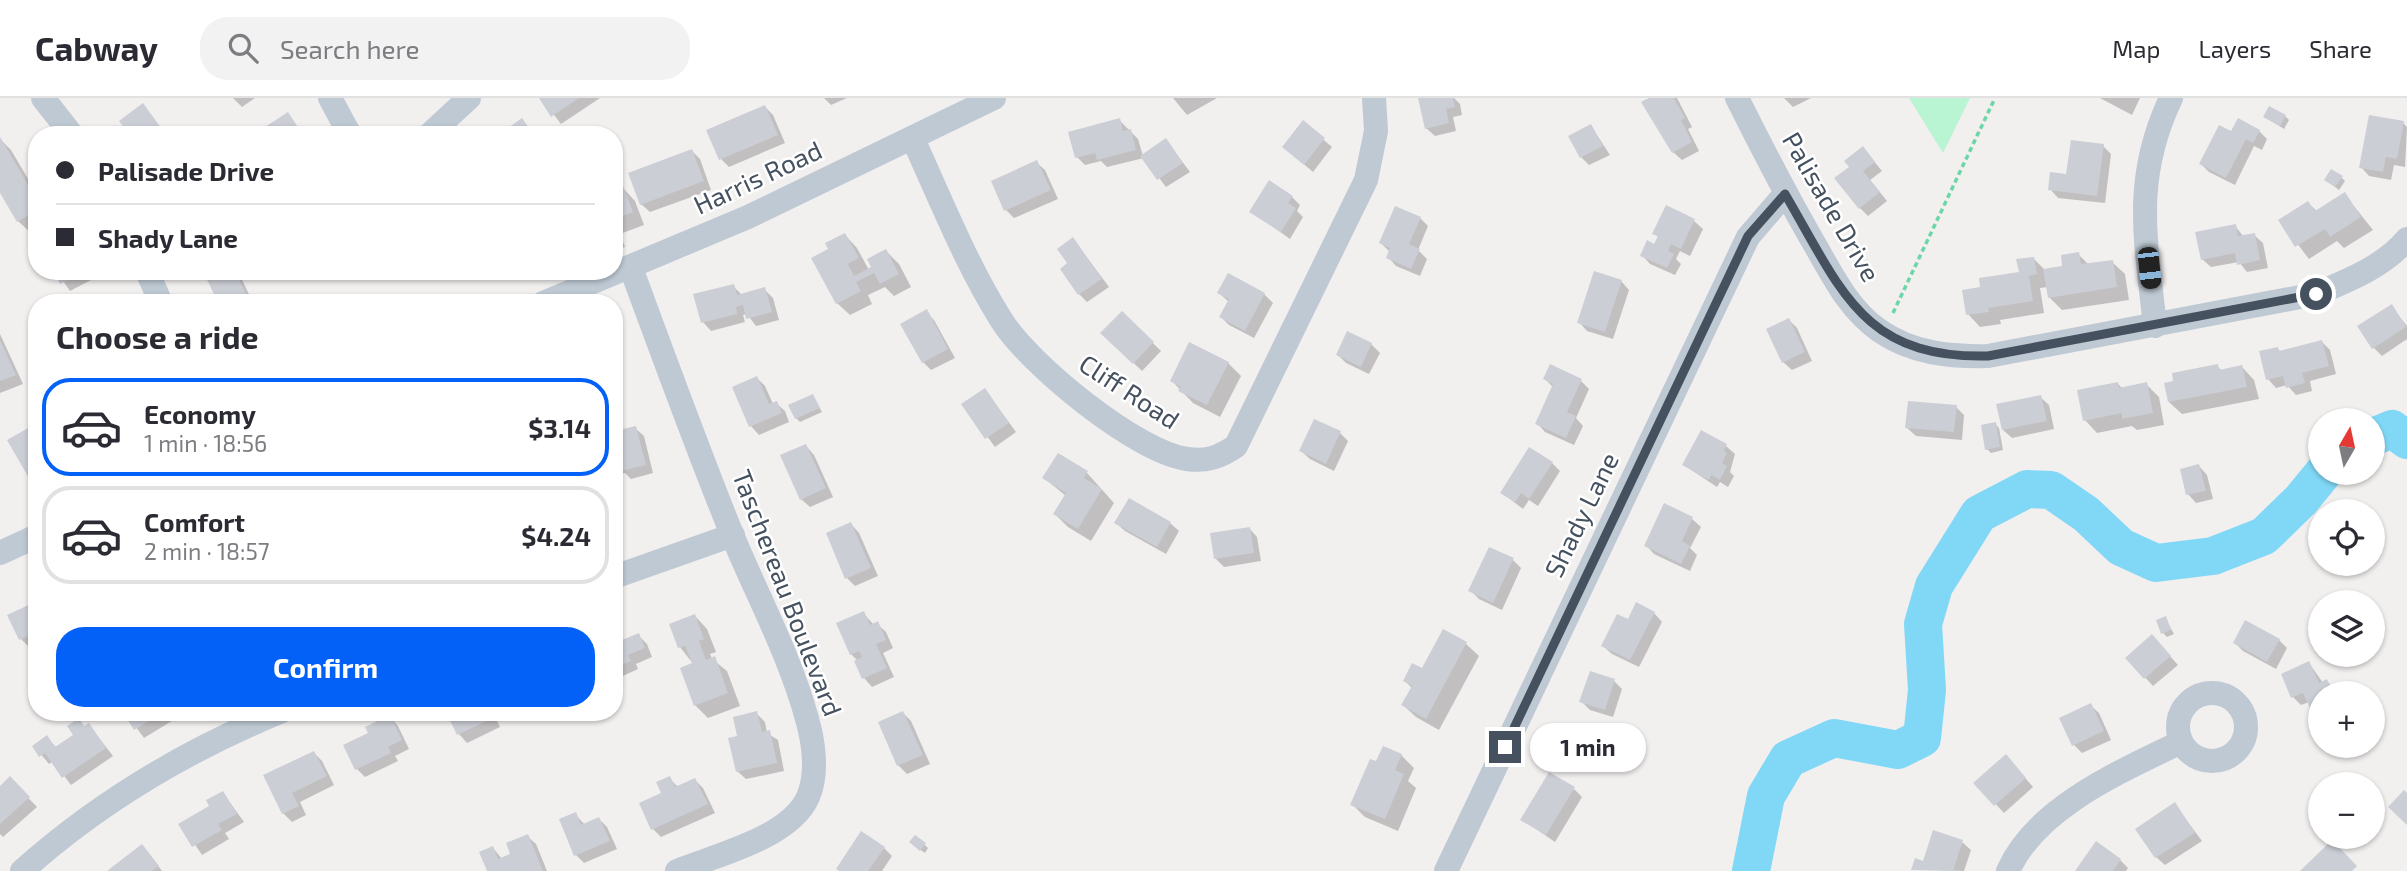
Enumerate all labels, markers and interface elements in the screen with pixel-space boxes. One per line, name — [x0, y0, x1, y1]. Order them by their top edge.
search box — [200, 17, 690, 80]
text: Cabway — [35, 28, 158, 68]
icon: search — [224, 29, 262, 67]
text: Search here — [280, 33, 420, 64]
text: Map — [2112, 34, 2160, 63]
text: Layers — [2198, 34, 2271, 63]
text: Share — [2309, 34, 2372, 63]
street label: Palisade Drive — [1777, 126, 1888, 287]
street label: Harris Road — [688, 133, 826, 220]
text: Palisade Drive — [98, 155, 274, 186]
text: Shady Lane — [98, 222, 238, 253]
car — [2137, 246, 2162, 290]
route start — [2300, 278, 2332, 310]
text: Choose a ride — [56, 317, 259, 355]
street label: Cliff Road — [1074, 347, 1186, 435]
icon: car — [60, 396, 123, 459]
text: Economy — [144, 398, 256, 429]
north arrow — [2308, 408, 2385, 485]
map controls — [2308, 408, 2385, 849]
text: $3.14 — [528, 412, 591, 443]
text: 1 min · 18:56 — [144, 429, 267, 457]
street label: Shady Lane — [1537, 447, 1624, 582]
street label: Taschereau Boulevard — [727, 465, 850, 720]
button: locate — [2308, 499, 2385, 576]
icon: car — [60, 504, 123, 567]
text: Comfort — [144, 506, 245, 537]
text: $4.24 — [521, 520, 591, 551]
text: 2 min · 18:57 — [144, 537, 270, 565]
button: layers — [2308, 590, 2385, 667]
button: Confirm — [56, 627, 595, 707]
button: + — [2308, 681, 2385, 758]
callout: 1 min — [1530, 722, 1645, 772]
route end — [1489, 731, 1521, 763]
text: 1 min — [1560, 733, 1616, 761]
button: − — [2308, 772, 2385, 849]

